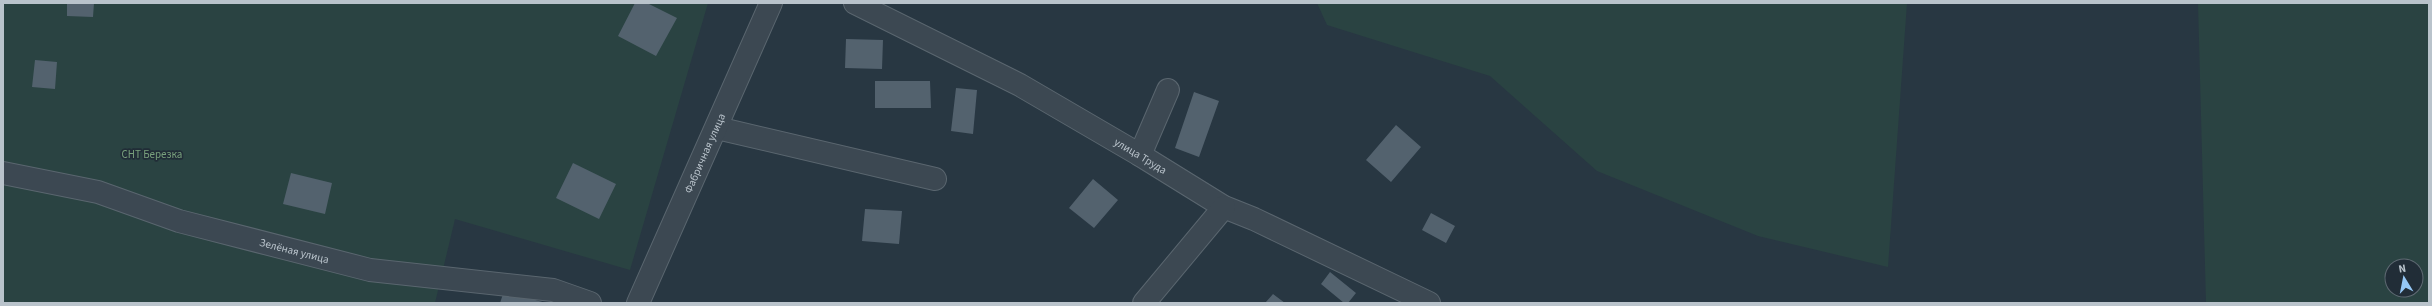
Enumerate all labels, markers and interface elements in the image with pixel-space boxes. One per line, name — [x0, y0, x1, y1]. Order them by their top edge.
street label: Фабричная улица — [681, 111, 729, 196]
street label: улица Труда — [1111, 134, 1169, 178]
park label: СНТ Березка — [122, 147, 182, 162]
street label: Зелёная улица — [258, 235, 331, 267]
north arrow — [2384, 258, 2424, 298]
text: N — [2397, 261, 2407, 277]

